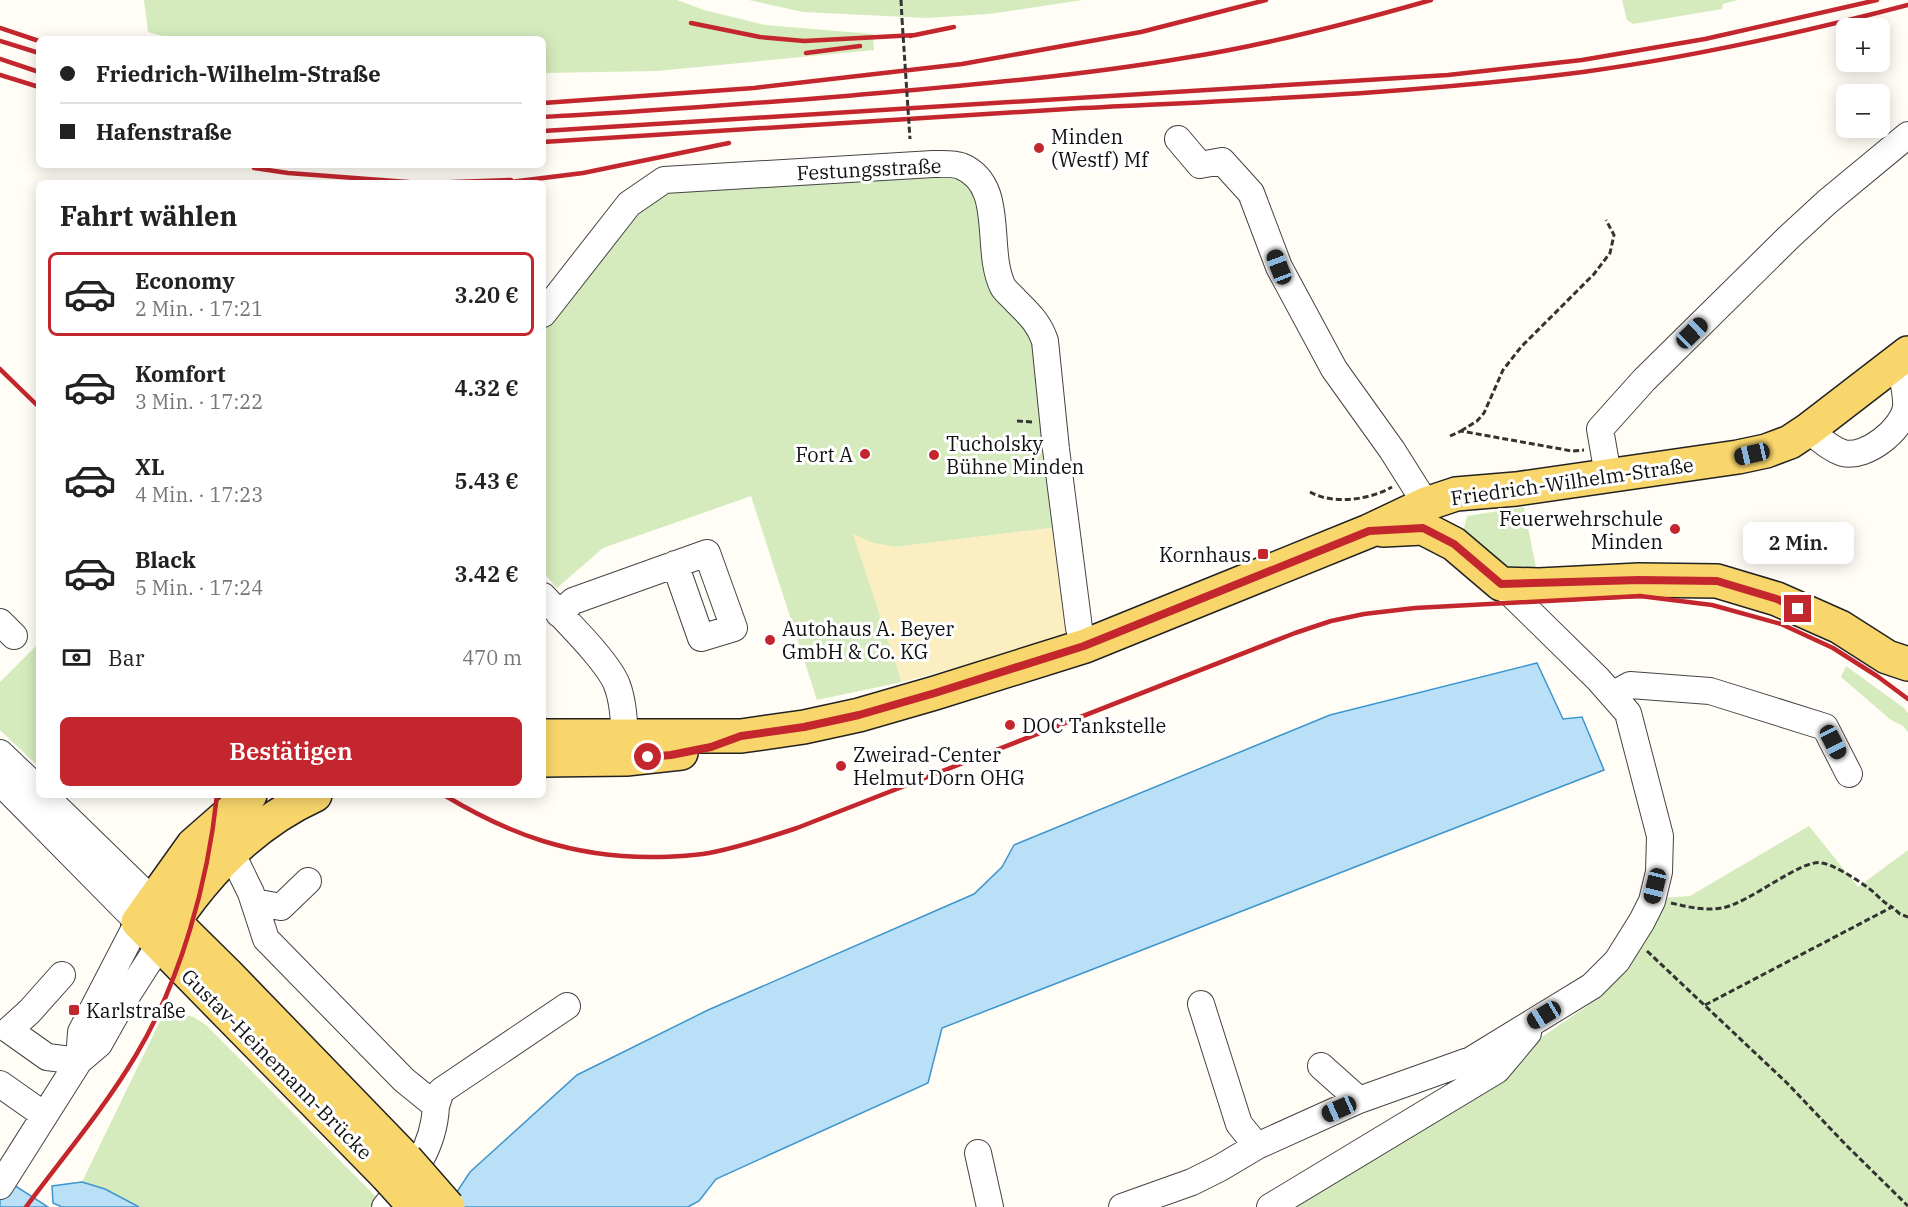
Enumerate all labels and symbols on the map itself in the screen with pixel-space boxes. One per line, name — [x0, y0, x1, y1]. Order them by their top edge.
place label: Minden (Westf) Mf — [1051, 123, 1149, 173]
marker: Minden (Westf) Mf — [1032, 141, 1046, 155]
street label: Festungsstraße — [796, 152, 942, 186]
car — [1264, 247, 1294, 287]
car — [1673, 314, 1711, 352]
place label: Tucholsky Bühne Minden — [946, 430, 1085, 480]
place label: Fort A — [796, 441, 853, 468]
car — [1732, 441, 1772, 467]
marker: Fort A — [858, 447, 872, 461]
marker: Tucholsky Bühne Minden — [927, 448, 941, 462]
street label: Friedrich-Wilhelm-Straße — [1449, 451, 1695, 511]
place label: Feuerwehrschule Minden — [1499, 505, 1663, 555]
marker: Feuerwehrschule Minden — [1668, 522, 1682, 536]
callout: 2 Min. — [1742, 522, 1854, 564]
place label: Kornhaus — [1159, 541, 1251, 568]
marker: Kornhaus — [1256, 547, 1270, 561]
route end — [1784, 595, 1811, 622]
place label: Autohaus A. Beyer GmbH & Co. KG — [782, 615, 954, 665]
marker: Autohaus A. Beyer GmbH & Co. KG — [763, 633, 777, 647]
place label: DOC Tankstelle — [1022, 712, 1166, 739]
marker: DOC Tankstelle — [1003, 718, 1017, 732]
car — [1817, 722, 1849, 762]
place label: Zweirad-Center Helmut Dorn OHG — [853, 741, 1025, 791]
route start — [634, 743, 661, 770]
marker: Zweirad-Center Helmut Dorn OHG — [834, 759, 848, 773]
car — [1642, 866, 1668, 906]
street label: Gustav-Heinemann-Brücke — [176, 963, 378, 1165]
place label: Karlstraße — [86, 997, 186, 1024]
car — [1524, 998, 1564, 1032]
marker: Karlstraße — [67, 1003, 81, 1017]
car — [1319, 1093, 1359, 1125]

